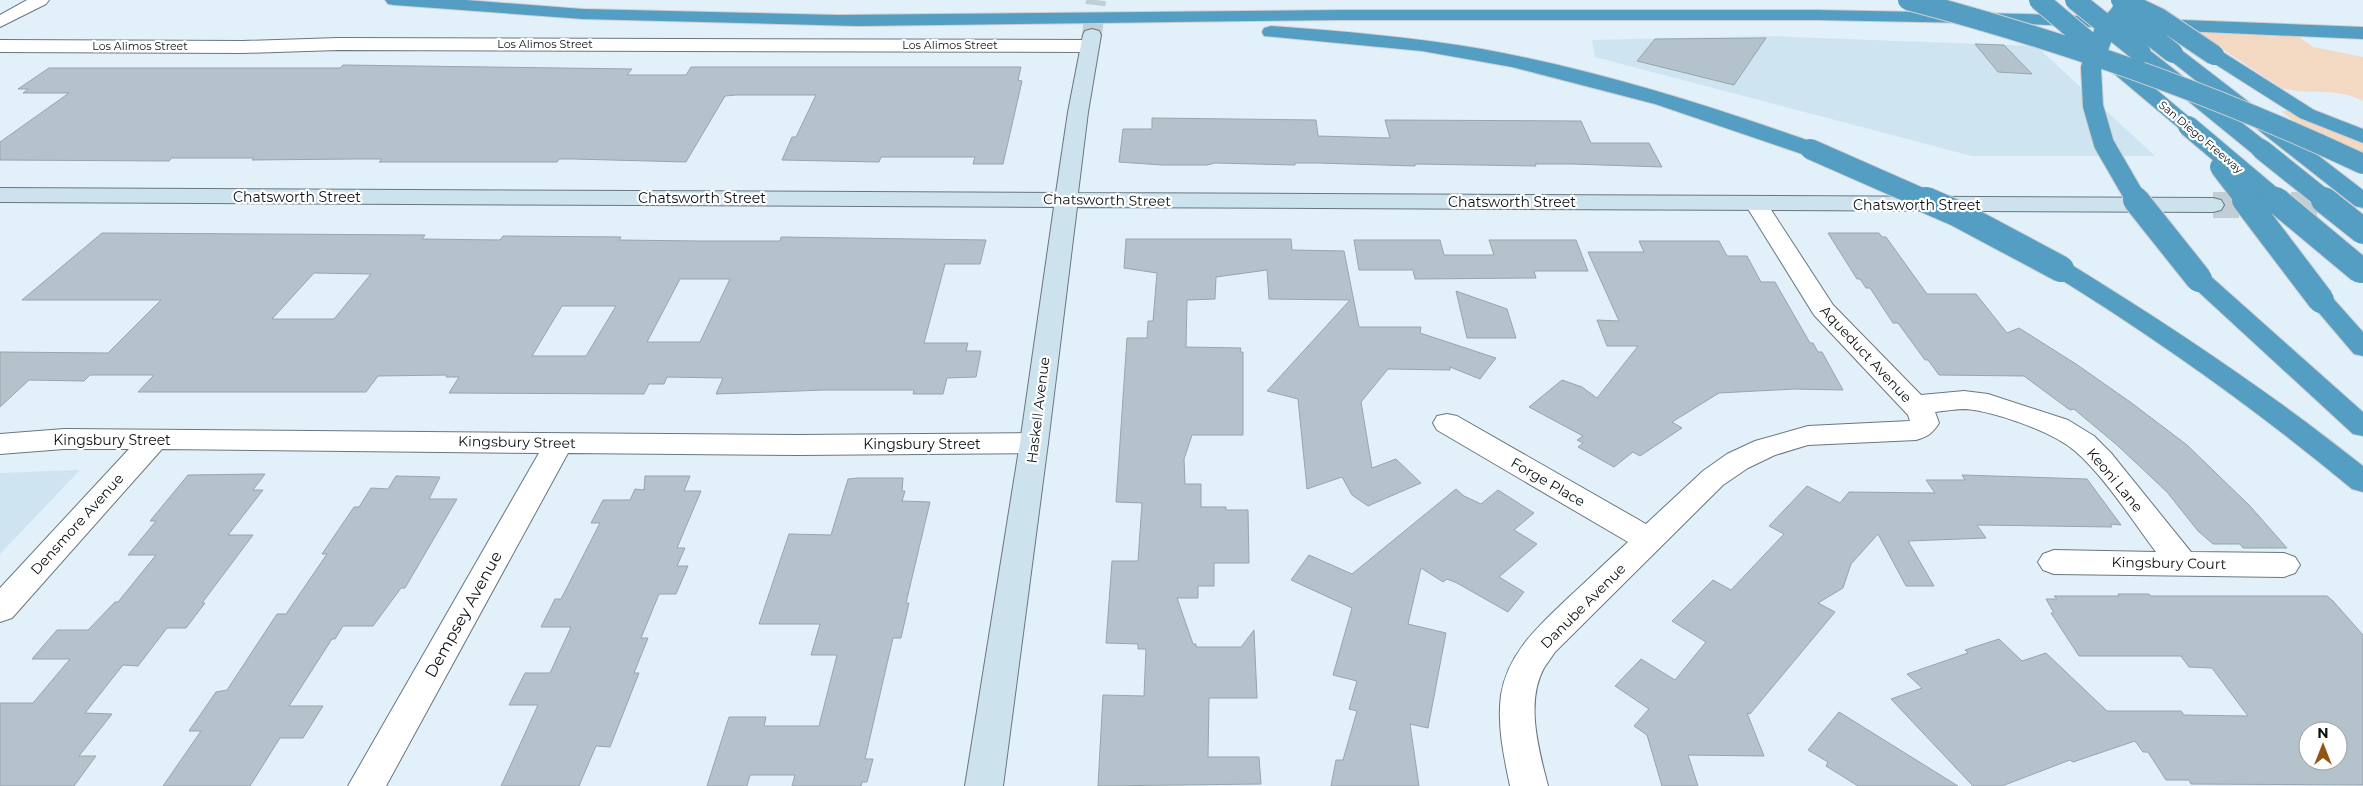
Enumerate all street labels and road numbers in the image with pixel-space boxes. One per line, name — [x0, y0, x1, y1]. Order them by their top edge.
street label: Los Alimos Street — [497, 37, 593, 51]
street label: Los Alimos Street — [902, 38, 998, 52]
street label: Los Alimos Street — [92, 39, 188, 53]
street label: San Diego Freeway — [2156, 98, 2246, 176]
street label: Chatsworth Street — [233, 188, 361, 206]
street label: Chatsworth Street — [638, 189, 766, 207]
street label: Chatsworth Street — [1043, 190, 1171, 210]
street label: Chatsworth Street — [1448, 193, 1576, 211]
street label: Chatsworth Street — [1853, 196, 1981, 214]
street label: Aqueduct Avenue — [1816, 302, 1916, 406]
street label: Haskell Avenue — [1023, 356, 1053, 464]
street label: Kingsbury Street — [53, 431, 171, 449]
street label: Kingsbury Street — [458, 432, 576, 452]
street label: Kingsbury Street — [863, 435, 981, 453]
street label: Keoni Lane — [2083, 444, 2147, 516]
street label: Forge Place — [1508, 453, 1588, 511]
street label: Densmore Avenue — [27, 470, 127, 578]
street label: Dempsey Avenue — [421, 548, 506, 681]
street label: Kingsbury Court — [2112, 553, 2227, 573]
street label: Danube Avenue — [1537, 560, 1629, 652]

